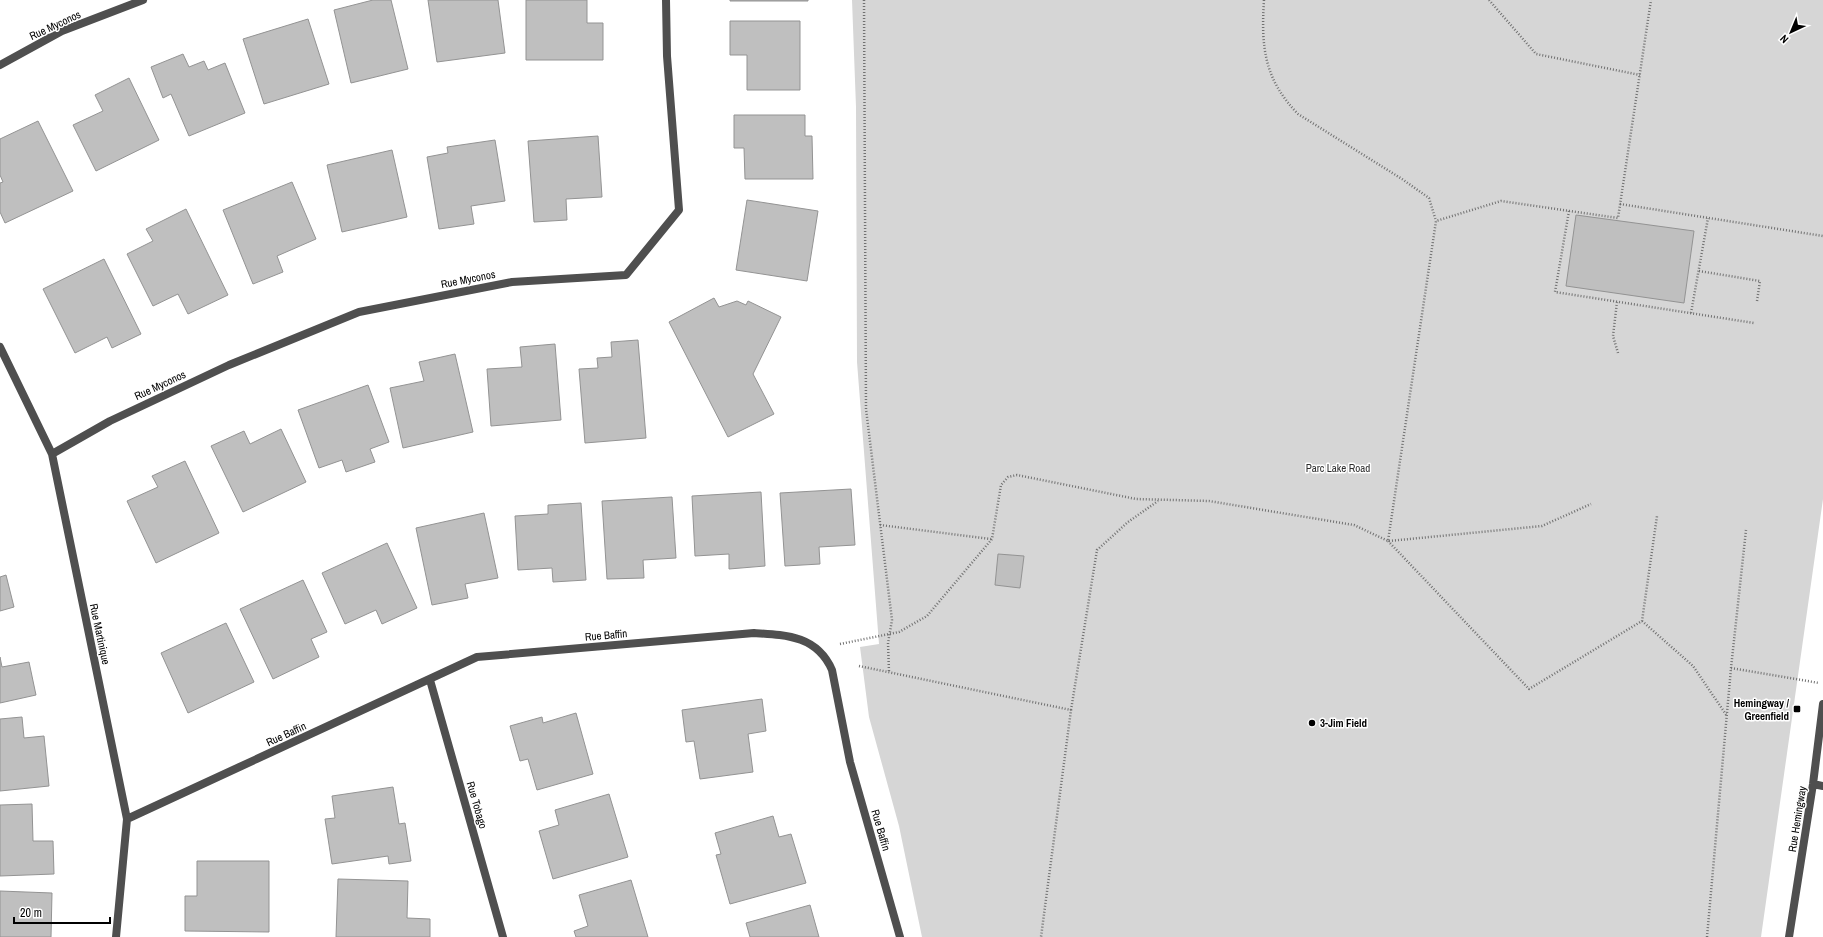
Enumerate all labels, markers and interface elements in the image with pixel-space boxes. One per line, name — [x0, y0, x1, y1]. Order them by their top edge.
street label: Rue Myconos — [27, 7, 83, 43]
north arrow — [1771, 12, 1811, 52]
text: N — [1777, 32, 1791, 46]
street label: Rue Myconos — [440, 267, 497, 291]
street label: Rue Myconos — [132, 367, 188, 403]
park label: Parc Lake Road — [1306, 461, 1370, 475]
street label: Rue Martinique — [87, 602, 113, 666]
street label: Rue Baffin — [584, 626, 628, 644]
place label: Hemingway / Greenfield — [1734, 696, 1789, 723]
marker: Hemingway / Greenfield — [1792, 704, 1802, 714]
place label: 3-Jim Field — [1320, 716, 1367, 730]
marker: 3-Jim Field — [1307, 718, 1317, 728]
street label: Rue Baffin — [264, 719, 308, 749]
street label: Rue Tobago — [464, 780, 490, 830]
street label: Rue Hemingway — [1785, 784, 1809, 853]
street label: Rue Baffin — [868, 808, 894, 852]
scale bar — [14, 899, 110, 925]
text: 20 m — [20, 905, 42, 921]

